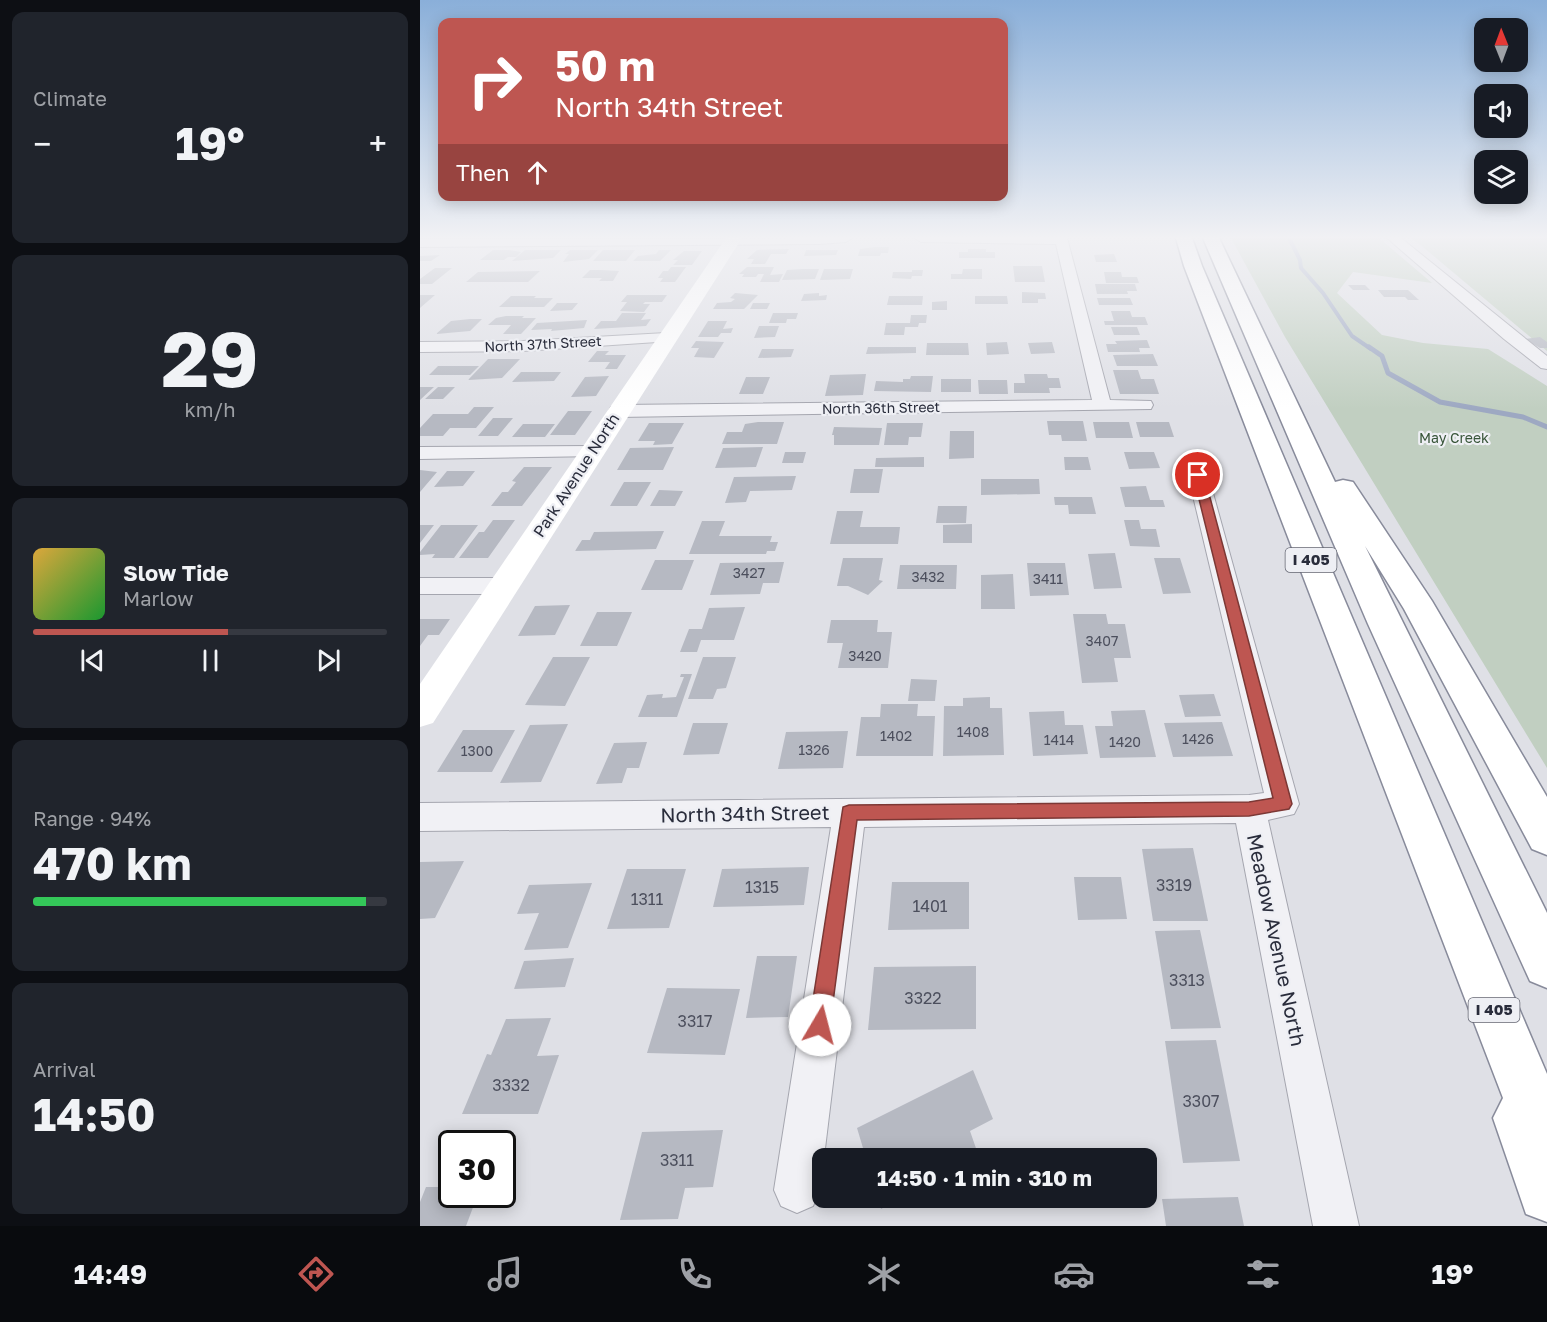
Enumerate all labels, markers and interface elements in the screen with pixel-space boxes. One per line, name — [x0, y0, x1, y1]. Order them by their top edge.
north arrow — [1474, 18, 1528, 72]
map controls — [1474, 18, 1528, 204]
text: 50 m — [555, 40, 655, 90]
icon: right — [456, 42, 534, 120]
button: sound — [1474, 84, 1528, 138]
text: Climate — [33, 86, 107, 110]
text: North 34th Street — [555, 91, 783, 123]
text: 19° — [175, 116, 245, 170]
text: − — [33, 124, 51, 163]
text: + — [369, 124, 387, 163]
button: layers — [1474, 150, 1528, 204]
icon: ahead — [521, 156, 554, 189]
text: Then — [456, 159, 509, 186]
text: 29 — [161, 311, 259, 404]
street label: North 37th Street — [484, 332, 602, 355]
text: km/h — [185, 397, 235, 421]
street label: North 36th Street — [822, 398, 940, 417]
street label: Park Avenue North — [528, 409, 624, 541]
park label: May Creek — [1419, 429, 1489, 446]
pin — [1172, 449, 1223, 500]
icon: arrive — [1181, 458, 1214, 491]
road number: I 405 — [1286, 548, 1336, 572]
text: Slow Tide — [123, 559, 229, 586]
house number: 3427 — [733, 564, 765, 581]
house number: 3432 — [911, 568, 945, 585]
house number: 3411 — [1033, 570, 1063, 587]
text: Marlow — [123, 586, 194, 610]
house number: 3407 — [1086, 632, 1118, 649]
icon: previous — [76, 644, 109, 677]
icon: pause — [194, 644, 227, 677]
icon: next — [312, 644, 345, 677]
house number: 3420 — [848, 647, 882, 664]
house number: 1408 — [957, 723, 989, 740]
house number: 1402 — [880, 727, 912, 744]
house number: 1426 — [1182, 730, 1214, 747]
house number: 1414 — [1044, 731, 1074, 748]
house number: 1420 — [1109, 733, 1141, 750]
house number: 1326 — [798, 741, 830, 758]
house number: 1300 — [461, 742, 493, 759]
street label: North 34th Street — [660, 800, 830, 826]
text: Range · 94% — [33, 806, 151, 830]
street label: Meadow Avenue North — [1243, 831, 1311, 1048]
text: 470 km — [33, 836, 192, 890]
house number: 3319 — [1156, 875, 1192, 895]
house number: 1315 — [745, 877, 779, 897]
house number: 1311 — [631, 889, 664, 909]
house number: 1401 — [912, 896, 948, 916]
house number: 3313 — [1169, 970, 1205, 990]
house number: 3322 — [904, 988, 942, 1008]
position arrow — [788, 993, 852, 1057]
road number: I 405 — [1468, 998, 1520, 1022]
house number: 3317 — [678, 1011, 712, 1031]
text: Arrival — [33, 1057, 96, 1081]
house number: 3332 — [492, 1075, 530, 1095]
text: 14:50 — [33, 1087, 155, 1141]
house number: 3307 — [1182, 1091, 1220, 1111]
speed limit sign: 30 — [438, 1130, 516, 1208]
house number: 3311 — [660, 1150, 694, 1170]
text: 14:50 · 1 min · 310 m — [877, 1164, 1092, 1191]
icon: directions — [295, 1253, 337, 1295]
icon: music — [484, 1253, 526, 1295]
icon: phone — [674, 1253, 716, 1295]
icon: climate — [863, 1253, 905, 1295]
icon: car — [1053, 1253, 1095, 1295]
icon: filters — [1242, 1253, 1284, 1295]
text: 14:49 — [74, 1258, 147, 1290]
text: 19° — [1432, 1258, 1473, 1290]

